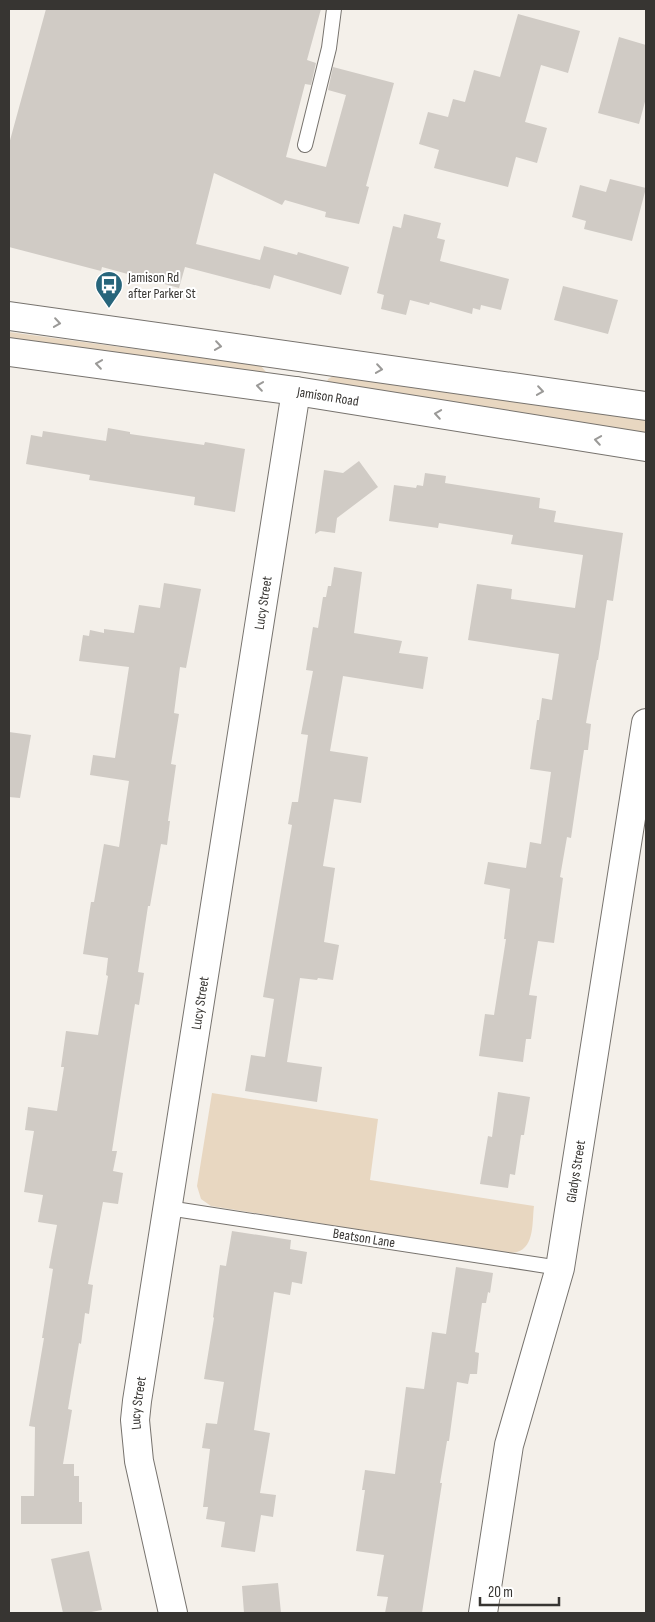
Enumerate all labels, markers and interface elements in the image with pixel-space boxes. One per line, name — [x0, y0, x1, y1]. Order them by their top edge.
place label: Jamison Rd after Parker St — [127, 269, 196, 302]
bus stop icon: Jamison Rd after Parker St — [94, 270, 124, 309]
one-way arrow — [53, 318, 61, 328]
one-way arrow — [214, 341, 222, 351]
one-way arrow — [94, 360, 103, 370]
one-way arrow — [375, 363, 383, 374]
one-way arrow — [255, 381, 263, 392]
street label: Jamison Road — [295, 383, 360, 409]
one-way arrow — [536, 385, 544, 396]
one-way arrow — [433, 409, 442, 419]
one-way arrow — [594, 435, 602, 445]
street label: Lucy Street — [250, 575, 275, 631]
street label: Lucy Street — [187, 975, 212, 1031]
street label: Gladys Street — [562, 1139, 589, 1204]
street label: Beatson Lane — [332, 1225, 396, 1251]
street label: Lucy Street — [126, 1375, 149, 1431]
scale bar — [480, 1574, 559, 1606]
text: 20 m — [488, 1583, 513, 1602]

